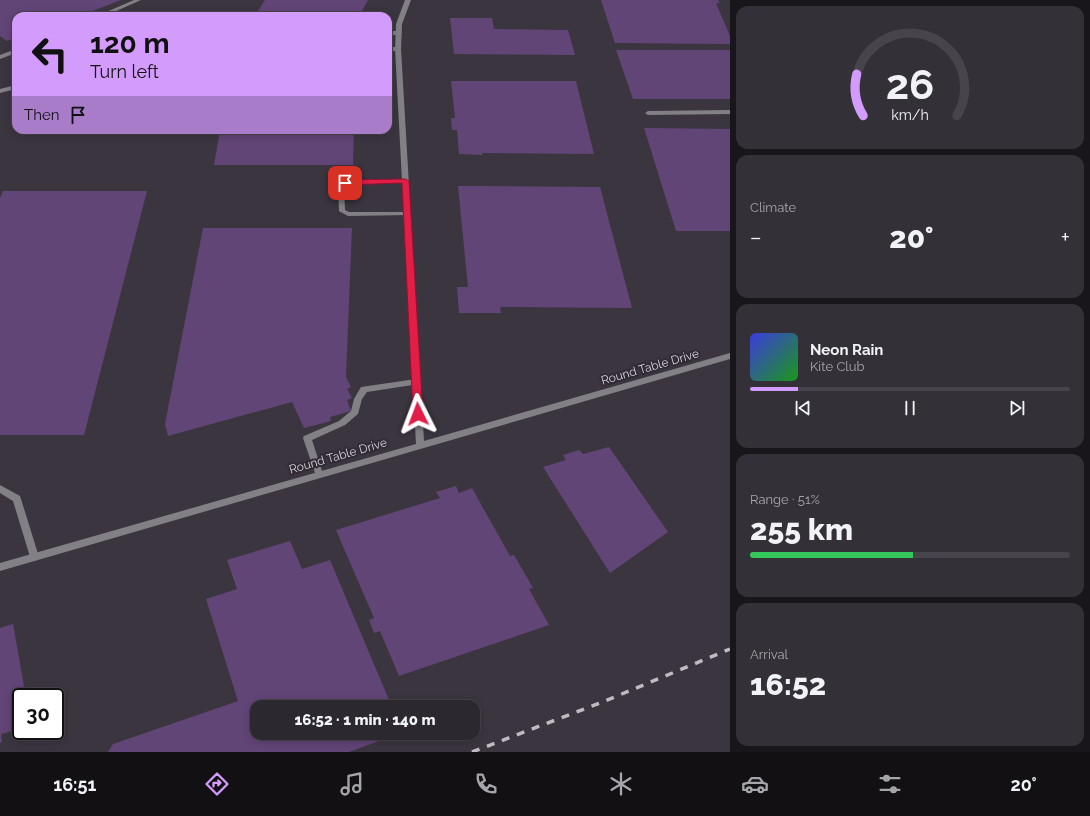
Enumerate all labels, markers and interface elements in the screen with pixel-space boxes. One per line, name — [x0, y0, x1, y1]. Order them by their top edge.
text: 120 m — [90, 27, 170, 60]
icon: left — [24, 28, 76, 80]
text: 26 — [886, 59, 934, 108]
text: Turn left — [90, 61, 159, 82]
icon: arrive — [67, 104, 89, 126]
text: Then — [24, 106, 59, 124]
text: km/h — [891, 106, 929, 122]
pin — [328, 166, 362, 200]
icon: arrive — [334, 172, 356, 194]
text: Climate — [750, 200, 796, 215]
text: 20° — [889, 220, 933, 255]
text: − — [750, 224, 762, 250]
text: + — [1061, 224, 1070, 250]
text: Neon Rain — [810, 341, 883, 359]
street label: Round Table Drive — [599, 346, 701, 388]
text: Kite Club — [810, 359, 865, 374]
position arrow — [397, 393, 439, 435]
icon: previous — [792, 397, 814, 419]
icon: pause — [899, 397, 921, 419]
icon: next — [1006, 397, 1028, 419]
street label: Round Table Drive — [287, 435, 389, 477]
text: Range · 51% — [750, 492, 820, 507]
text: 255 km — [750, 512, 853, 547]
text: Arrival — [750, 647, 788, 662]
text: 16:52 — [750, 667, 826, 702]
speed limit sign: 30 — [12, 688, 64, 740]
text: 16:52 · 1 min · 140 m — [295, 711, 435, 729]
icon: directions — [203, 770, 231, 798]
icon: music — [338, 770, 366, 798]
icon: phone — [472, 770, 500, 798]
icon: climate — [607, 770, 635, 798]
icon: car — [741, 770, 769, 798]
icon: filters — [876, 770, 904, 798]
text: 16:51 — [53, 774, 96, 795]
text: 20° — [1011, 774, 1037, 795]

